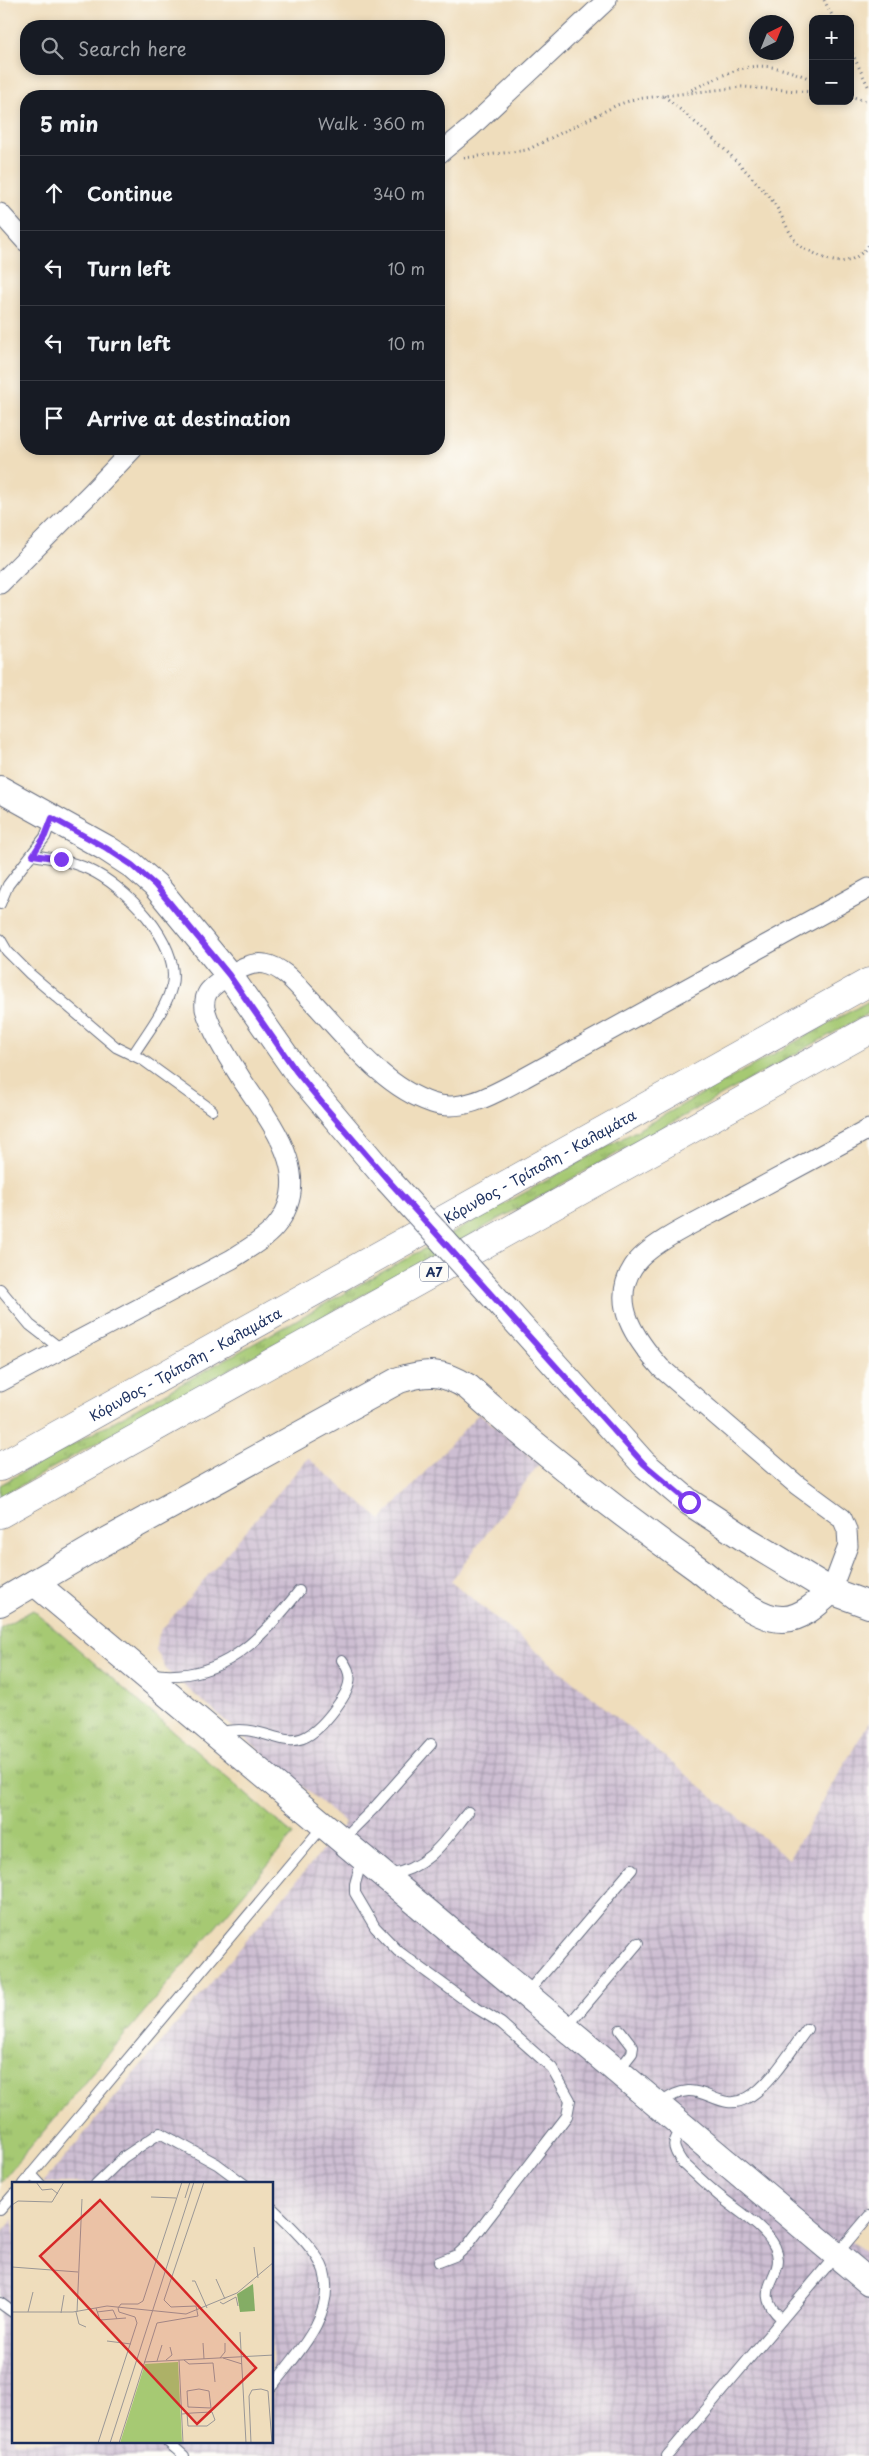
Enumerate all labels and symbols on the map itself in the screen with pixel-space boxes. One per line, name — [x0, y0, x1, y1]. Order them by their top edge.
north arrow — [749, 15, 794, 60]
route end — [50, 848, 73, 871]
street label: Κόρινθος - Τρίπολη - Καλαμάτα — [440, 1104, 640, 1228]
road number: Α7 — [420, 1262, 448, 1282]
street label: Κόρινθος - Τρίπολη - Καλαμάτα — [85, 1302, 285, 1426]
route start — [678, 1491, 701, 1514]
inset map — [12, 2182, 274, 2444]

